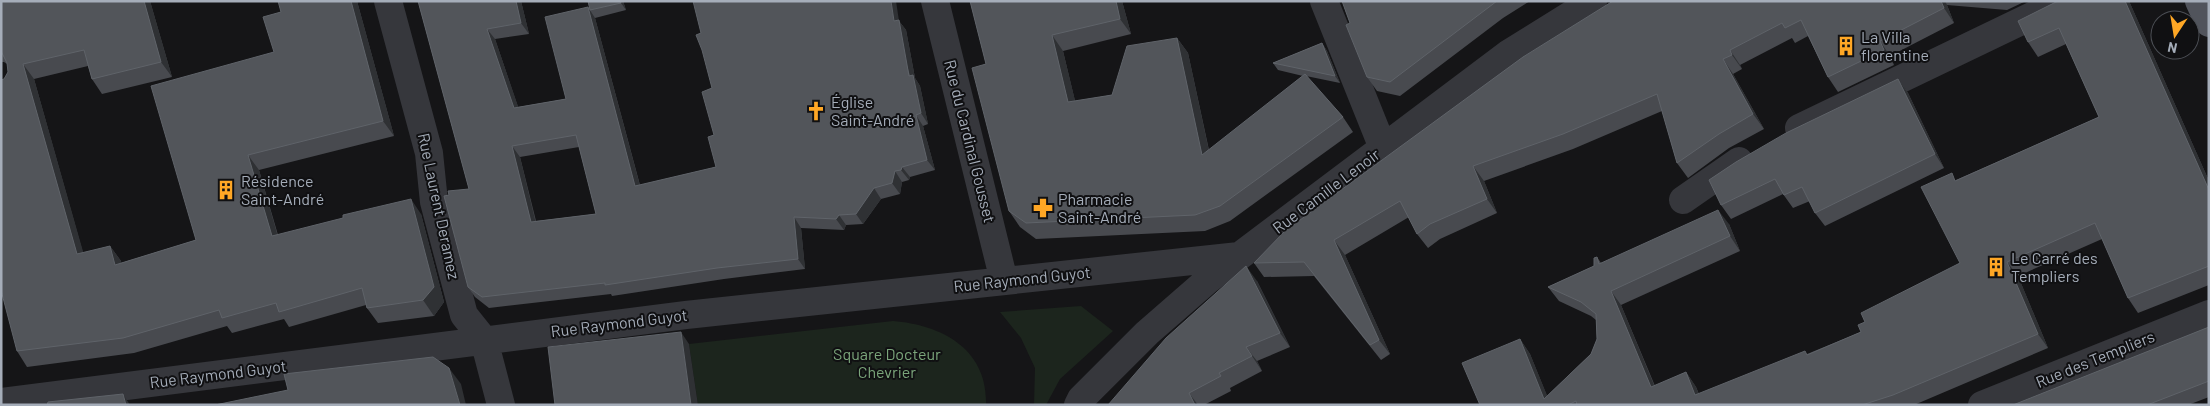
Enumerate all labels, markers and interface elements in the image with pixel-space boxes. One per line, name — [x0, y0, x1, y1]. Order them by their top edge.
north arrow — [2150, 10, 2200, 60]
place label: La Villa florentine — [1861, 27, 1929, 64]
building icon: La Villa florentine — [1835, 35, 1857, 57]
text: N — [2166, 39, 2179, 57]
street label: Rue du Cardinal Gousset — [941, 58, 1000, 224]
place label: Église Saint-André — [831, 92, 914, 129]
church icon: Église Saint-André — [805, 100, 827, 122]
street label: Rue Laurent Deramez — [415, 131, 464, 281]
street label: Rue Camille Lenoir — [1268, 144, 1383, 237]
place label: Résidence Saint-André — [241, 171, 324, 208]
building icon: Résidence Saint-André — [215, 179, 237, 201]
place label: Pharmacie Saint-André — [1058, 189, 1141, 226]
pharmacy icon: Pharmacie Saint-André — [1032, 197, 1054, 219]
place label: Le Carré des Templiers — [2011, 248, 2098, 285]
building icon: Le Carré des Templiers — [1985, 256, 2007, 278]
street label: Rue Raymond Guyot — [953, 262, 1091, 295]
street label: Rue Raymond Guyot — [550, 305, 688, 340]
street label: Rue des Templiers — [2033, 326, 2157, 391]
park label: Square Docteur Chevrier — [833, 344, 941, 381]
street label: Rue Raymond Guyot — [149, 356, 287, 391]

